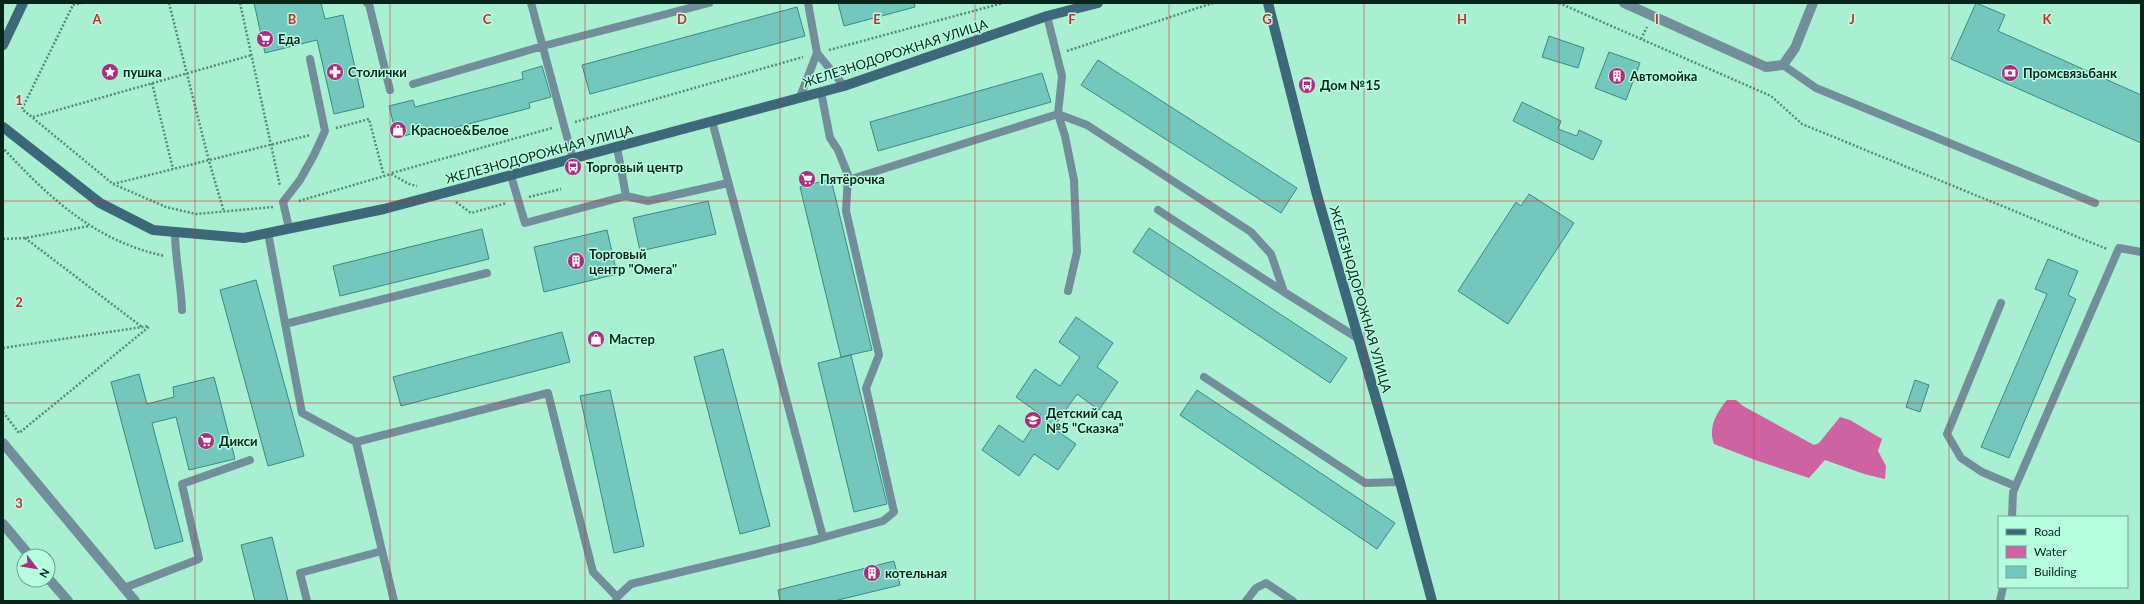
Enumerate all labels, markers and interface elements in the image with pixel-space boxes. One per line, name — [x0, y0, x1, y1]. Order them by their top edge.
text: A — [91, 11, 102, 27]
text: B — [288, 11, 297, 27]
text: C — [483, 11, 492, 27]
text: D — [677, 11, 687, 27]
text: E — [873, 11, 881, 27]
text: F — [1068, 11, 1076, 27]
text: G — [1262, 11, 1272, 27]
text: H — [1457, 11, 1467, 27]
text: I — [1655, 11, 1659, 27]
text: J — [1849, 11, 1855, 27]
text: K — [2043, 11, 2053, 27]
street label: ЖЕЛЕЗНОДОРОЖНАЯ УЛИЦА — [801, 15, 990, 90]
supermarket icon: Еда — [255, 29, 275, 49]
place label: Еда — [278, 31, 300, 47]
place icon: пушка — [100, 62, 120, 82]
pharmacy icon: Столички — [325, 62, 345, 82]
bank icon: Промсвязьбанк — [2000, 63, 2020, 83]
place label: пушка — [123, 64, 162, 80]
place label: Столички — [348, 64, 407, 80]
place label: Промсвязьбанк — [2023, 65, 2117, 81]
building icon: Автомойка — [1607, 66, 1627, 86]
place label: Автомойка — [1629, 68, 1697, 84]
bus stop icon: Дом №15 — [1297, 75, 1317, 95]
place label: Дом №15 — [1320, 77, 1381, 93]
text: 1 — [15, 92, 23, 108]
shop icon: Красное&Белое — [388, 120, 408, 140]
street label: ЖЕЛЕЗНОДОРОЖНАЯ УЛИЦА — [444, 121, 635, 187]
place label: Красное&Белое — [411, 122, 509, 138]
bus stop icon: Торговый центр — [563, 157, 583, 177]
place label: Торговый центр — [586, 159, 683, 175]
supermarket icon: Пятёрочка — [797, 169, 817, 189]
place label: Пятёрочка — [820, 171, 885, 187]
street label: ЖЕЛЕЗНОДОРОЖНАЯ УЛИЦА — [1327, 204, 1395, 394]
place label: Торговый центр "Омега" — [589, 246, 677, 277]
building icon: Торговый центр "Омега" — [566, 251, 586, 271]
text: 2 — [15, 294, 23, 310]
shop icon: Мастер — [586, 329, 606, 349]
place label: Мастер — [609, 331, 655, 347]
place label: Детский сад №5 "Сказка" — [1046, 405, 1124, 436]
school or university icon: Детский сад №5 "Сказка" — [1023, 410, 1043, 430]
supermarket icon: Дикси — [196, 431, 216, 451]
place label: Дикси — [219, 433, 258, 449]
text: 3 — [15, 495, 23, 511]
legend — [1998, 516, 2128, 588]
text: Road — [2034, 524, 2061, 539]
text: Water — [2034, 544, 2067, 559]
north arrow — [16, 548, 56, 588]
building icon: котельная — [862, 563, 882, 583]
text: Building — [2034, 564, 2077, 579]
place label: котельная — [885, 565, 947, 581]
text: N — [37, 566, 53, 580]

